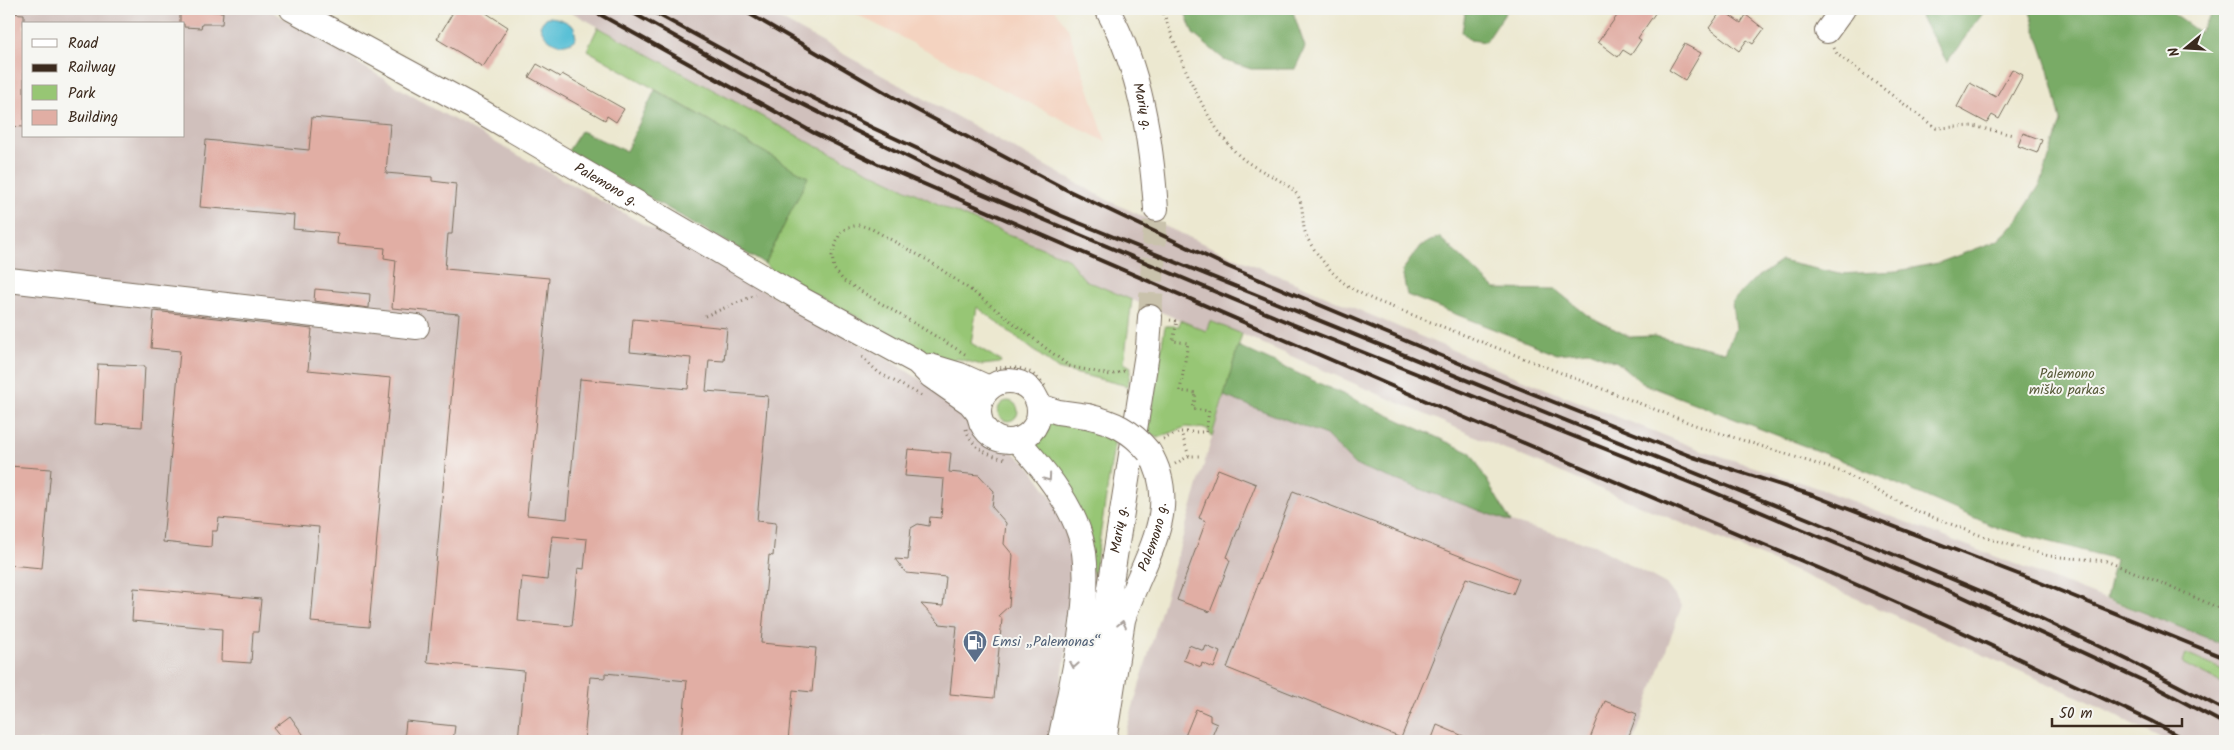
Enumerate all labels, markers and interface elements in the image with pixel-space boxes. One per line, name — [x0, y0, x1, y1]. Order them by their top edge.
legend — [22, 22, 185, 138]
north arrow — [2162, 22, 2212, 72]
text: Road — [68, 32, 99, 56]
text: N — [2163, 44, 2186, 59]
text: Railway — [68, 56, 116, 80]
street label: Marių g. — [1126, 80, 1158, 132]
text: Park — [68, 82, 96, 106]
text: Building — [68, 106, 118, 130]
street label: Palemono g. — [570, 157, 642, 212]
park label: Palemono miško parkas — [2029, 363, 2105, 401]
one-way arrow — [1042, 472, 1051, 482]
street label: Palemono g. — [1132, 502, 1173, 575]
street label: Marių g. — [1105, 504, 1134, 555]
one-way arrow — [1117, 620, 1127, 628]
fuel station icon: Emsi „Palemonas“ — [962, 629, 988, 663]
place label: Emsi „Palemonas“ — [992, 631, 1101, 653]
one-way arrow — [1069, 661, 1080, 670]
scale bar — [2052, 695, 2182, 727]
text: 50 m — [2059, 702, 2093, 726]

